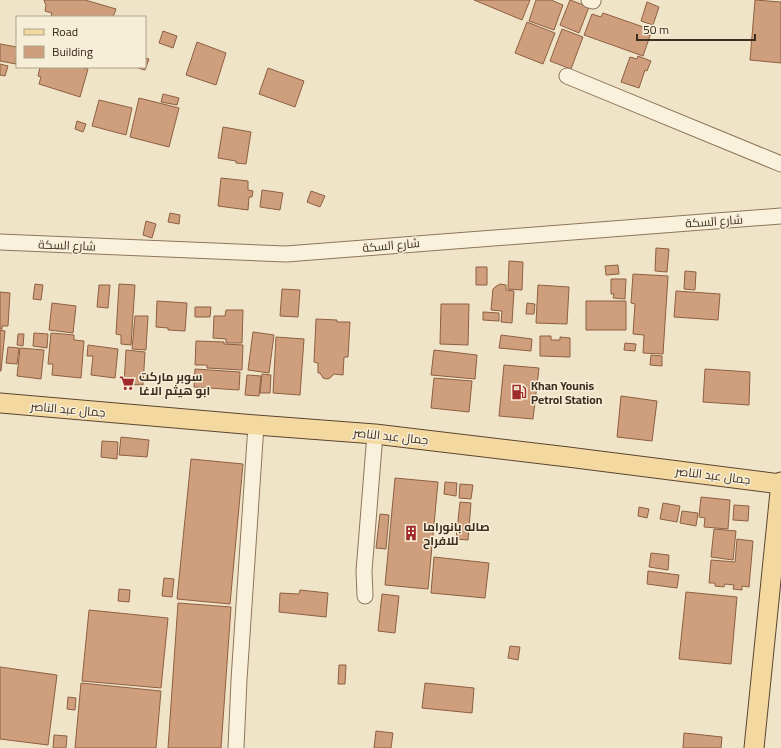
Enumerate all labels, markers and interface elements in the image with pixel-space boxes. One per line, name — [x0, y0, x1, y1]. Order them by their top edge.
legend — [16, 16, 146, 68]
scale bar — [637, 16, 755, 42]
text: 50 m — [643, 18, 669, 41]
text: Road — [52, 20, 78, 43]
text: Building — [52, 40, 93, 63]
street label: شارع السكة — [684, 208, 744, 234]
street label: شارع السكة — [361, 231, 421, 259]
street label: شارع السكة — [38, 233, 96, 257]
place label: سوبر ماركت ابو هيثم الاغا — [139, 365, 210, 402]
supermarket icon: سوبر ماركت ابو هيثم الاغا — [118, 374, 136, 392]
place label: Khan Younis Petrol Station — [531, 374, 603, 411]
fuel station icon: Khan Younis Petrol Station — [510, 383, 528, 401]
street label: جمال عبد الناصر — [29, 394, 106, 424]
street label: جمال عبد الناصر — [351, 421, 430, 451]
street label: جمال عبد الناصر — [673, 459, 752, 491]
place label: صاله بانوراما للافراح — [423, 515, 490, 552]
building icon: صاله بانوراما للافراح — [402, 524, 420, 542]

